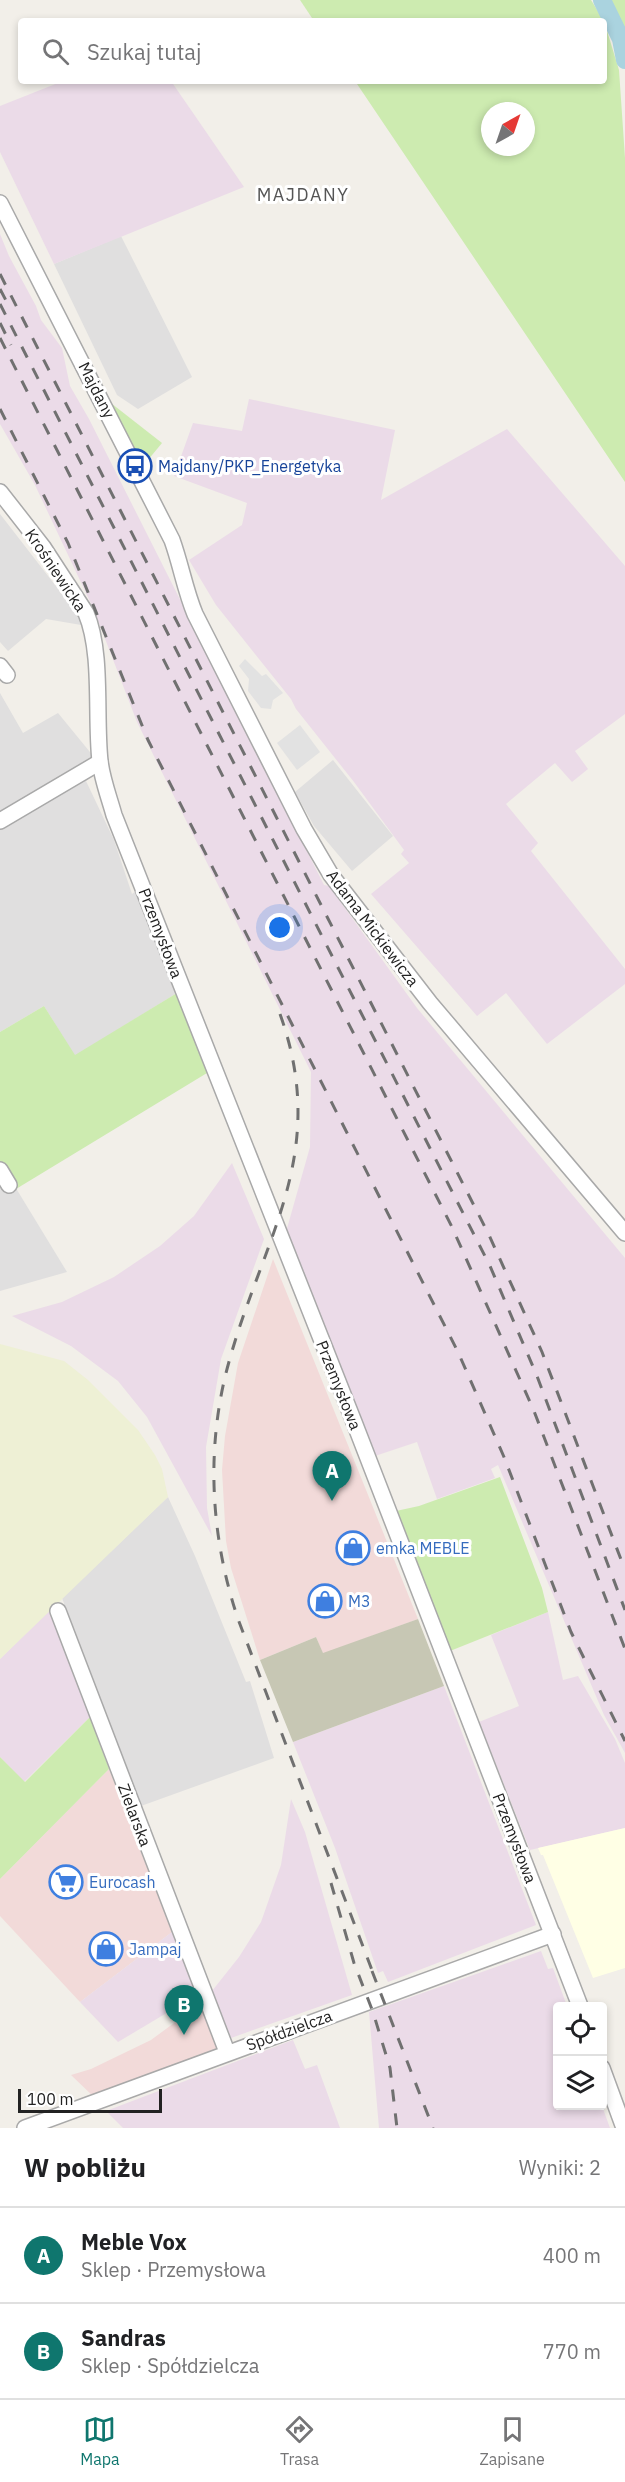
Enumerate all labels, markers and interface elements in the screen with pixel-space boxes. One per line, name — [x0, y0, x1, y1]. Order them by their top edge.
search box — [18, 18, 607, 84]
icon: search — [39, 35, 72, 68]
text: Szukaj tutaj — [87, 37, 202, 66]
north arrow — [481, 102, 535, 156]
district label: MAJDANY — [257, 183, 349, 206]
street label: Majdany — [74, 359, 120, 421]
bus stop icon: Majdany/PKP_Energetyka — [117, 448, 153, 484]
place label: Majdany/PKP_Energetyka — [158, 456, 342, 476]
street label: Krośniewicka — [21, 525, 91, 616]
street label: Adama Mickiewicza — [323, 866, 424, 991]
street label: Przemysłowa — [135, 885, 188, 981]
your location — [265, 913, 294, 942]
street label: Przemysłowa — [312, 1337, 366, 1433]
pin: A — [312, 1452, 352, 1501]
shop icon: emka MEBLE — [335, 1530, 371, 1566]
place label: emka MEBLE — [376, 1538, 470, 1558]
shop icon: M3 — [307, 1583, 343, 1619]
place label: M3 — [348, 1591, 371, 1611]
street label: Zielarska — [114, 1781, 156, 1850]
street label: Przemysłowa — [489, 1790, 542, 1886]
supermarket icon: Eurocash — [48, 1864, 84, 1900]
place label: Eurocash — [89, 1872, 156, 1892]
shop icon: Jampaj — [88, 1931, 124, 1967]
place label: Jampaj — [129, 1939, 182, 1959]
pin: B — [164, 1986, 204, 2035]
map controls — [553, 2002, 607, 2110]
button: locate — [553, 2002, 607, 2056]
street label: Spółdzielcza — [243, 2005, 335, 2055]
button: layers — [553, 2056, 607, 2110]
scale bar — [18, 2086, 162, 2114]
text: 100 m — [27, 2089, 74, 2109]
text: W pobliżu — [24, 2150, 146, 2184]
text: Wyniki: 2 — [519, 2154, 601, 2181]
text: Meble Vox — [81, 2227, 187, 2256]
text: A — [37, 2242, 50, 2269]
text: 400 m — [543, 2242, 601, 2269]
text: Sklep · Przemysłowa — [81, 2256, 266, 2283]
text: Sandras — [81, 2323, 166, 2352]
text: B — [37, 2338, 50, 2365]
text: 770 m — [543, 2338, 601, 2365]
text: Sklep · Spółdzielcza — [81, 2352, 259, 2379]
tab: Mapa — [80, 2413, 120, 2469]
tab: Trasa — [280, 2413, 319, 2469]
tab: Zapisane — [479, 2413, 545, 2469]

